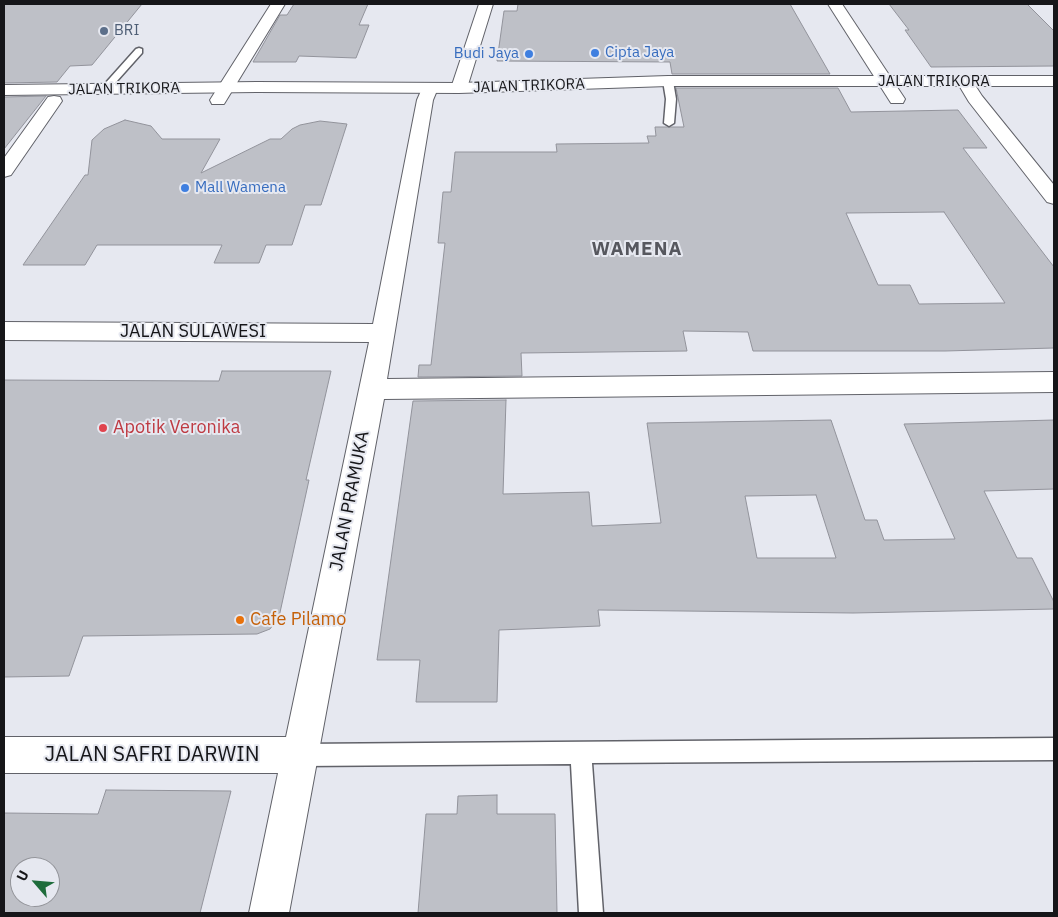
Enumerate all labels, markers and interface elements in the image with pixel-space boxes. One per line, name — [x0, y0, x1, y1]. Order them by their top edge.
place label: BRI — [114, 22, 139, 40]
marker: BRI — [98, 25, 110, 37]
place label: Cipta Jaya — [605, 44, 674, 62]
place label: Budi Jaya — [454, 45, 519, 63]
marker: Cipta Jaya — [589, 47, 601, 59]
marker: Budi Jaya — [523, 48, 535, 60]
street label: JALAN TRIKORA — [878, 73, 990, 91]
street label: JALAN TRIKORA — [473, 75, 585, 97]
street label: JALAN TRIKORA — [68, 79, 180, 99]
place label: Mall Wamena — [195, 179, 286, 197]
marker: Mall Wamena — [179, 182, 191, 194]
district label: WAMENA — [591, 239, 683, 261]
street label: JALAN SULAWESI — [120, 321, 266, 343]
place label: Apotik Veronika — [113, 417, 240, 439]
marker: Apotik Veronika — [97, 422, 109, 434]
street label: JALAN PRAMUKA — [326, 429, 374, 573]
place label: Cafe Pilamo — [250, 609, 346, 631]
marker: Cafe Pilamo — [234, 614, 246, 626]
street label: JALAN SAFRI DARWIN — [45, 742, 259, 768]
north arrow — [10, 857, 60, 907]
text: U — [12, 867, 33, 884]

